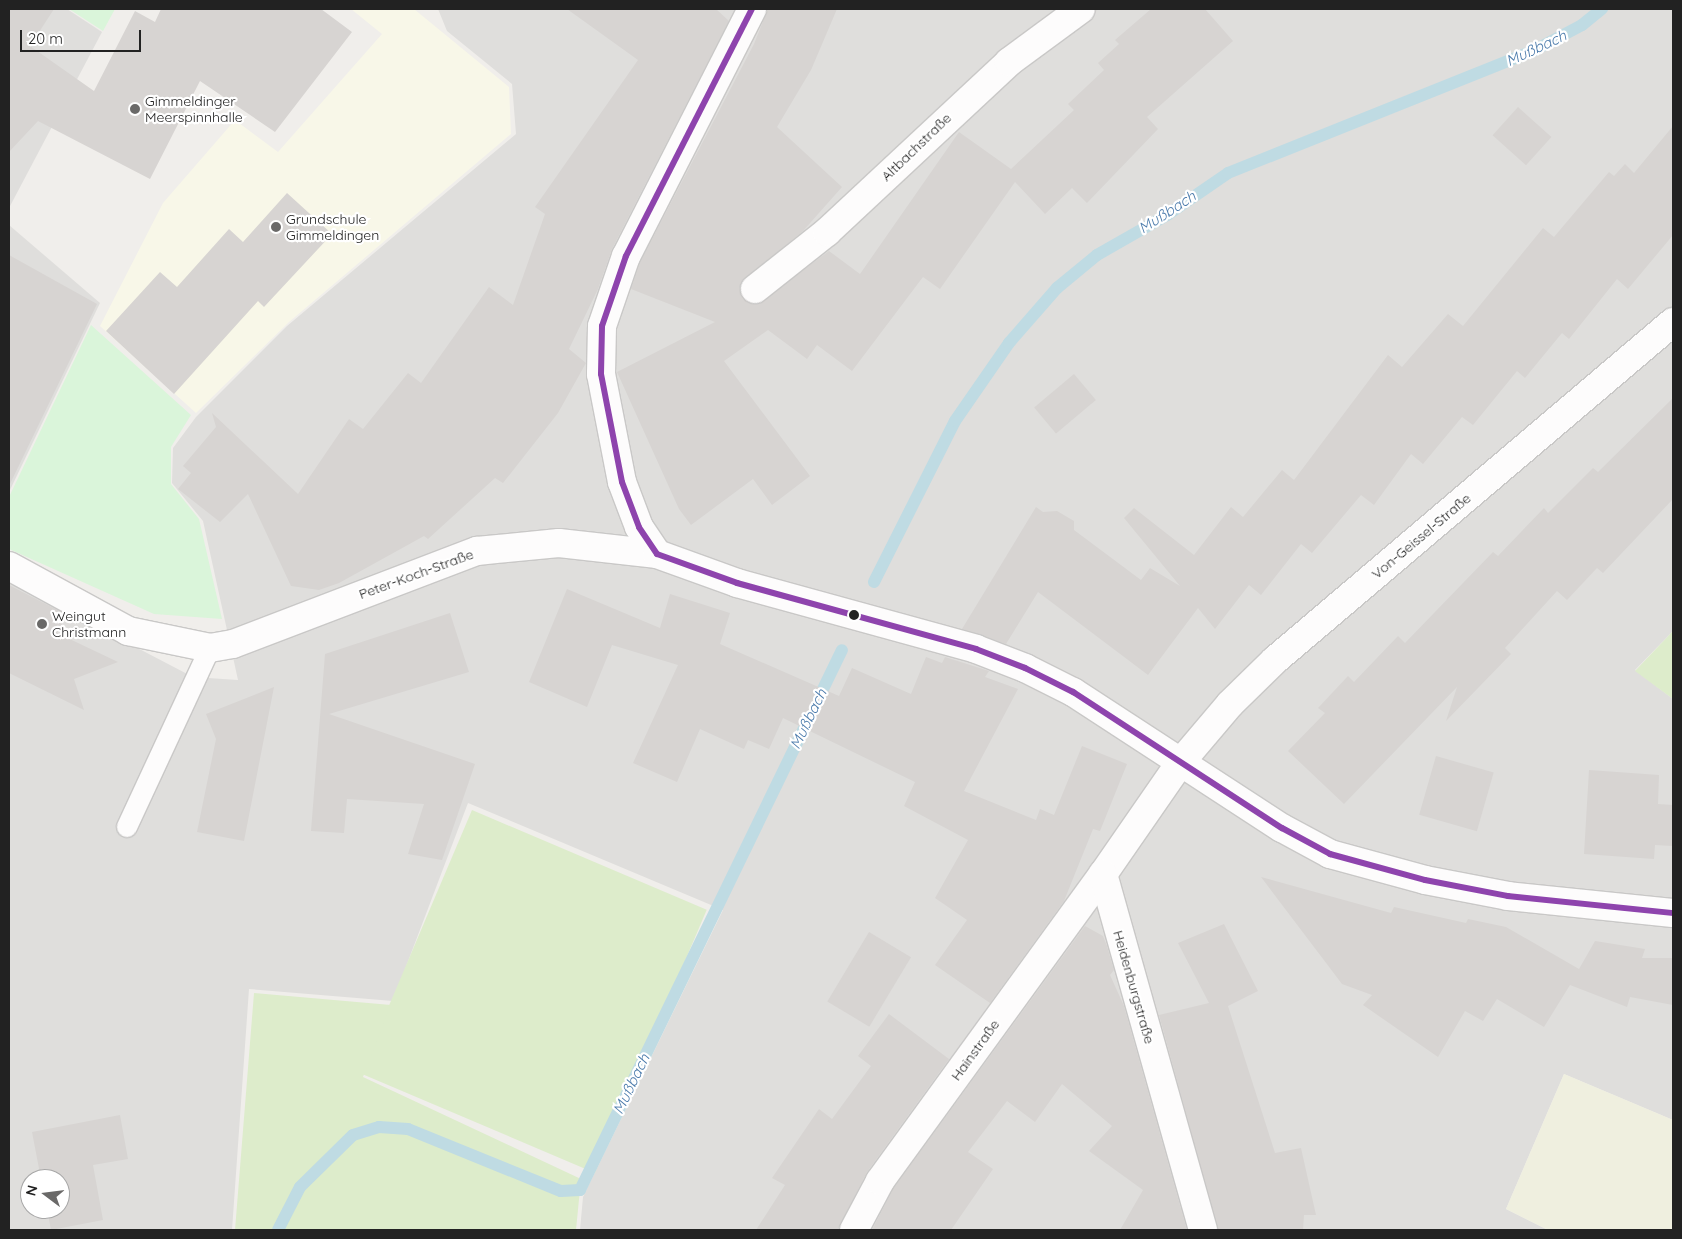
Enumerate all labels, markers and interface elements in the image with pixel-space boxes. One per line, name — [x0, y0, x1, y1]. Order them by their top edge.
scale bar — [22, 20, 144, 52]
water label: Mußbach — [1503, 26, 1569, 70]
text: 20 m — [28, 29, 63, 48]
place label: Gimmeldinger Meerspinnhalle — [145, 93, 243, 125]
marker: Gimmeldinger Meerspinnhalle — [129, 103, 141, 115]
street label: Altbachstraße — [878, 110, 954, 184]
water label: Mußbach — [1135, 187, 1199, 237]
place label: Grundschule Gimmeldingen — [286, 211, 379, 243]
marker: Grundschule Gimmeldingen — [270, 221, 282, 233]
street label: Von-Geissel-Straße — [1368, 490, 1474, 582]
street label: Peter-Koch-Straße — [356, 545, 476, 603]
place label: Weingut Christmann — [52, 608, 126, 640]
unlabelled marker — [849, 610, 859, 620]
marker: Weingut Christmann — [36, 618, 48, 630]
water label: Mußbach — [786, 686, 830, 752]
street label: Heidenburgstraße — [1110, 928, 1158, 1046]
street label: Hainstraße — [947, 1016, 1003, 1084]
water label: Mußbach — [609, 1051, 653, 1117]
north arrow — [20, 1169, 70, 1219]
text: N — [21, 1183, 42, 1198]

